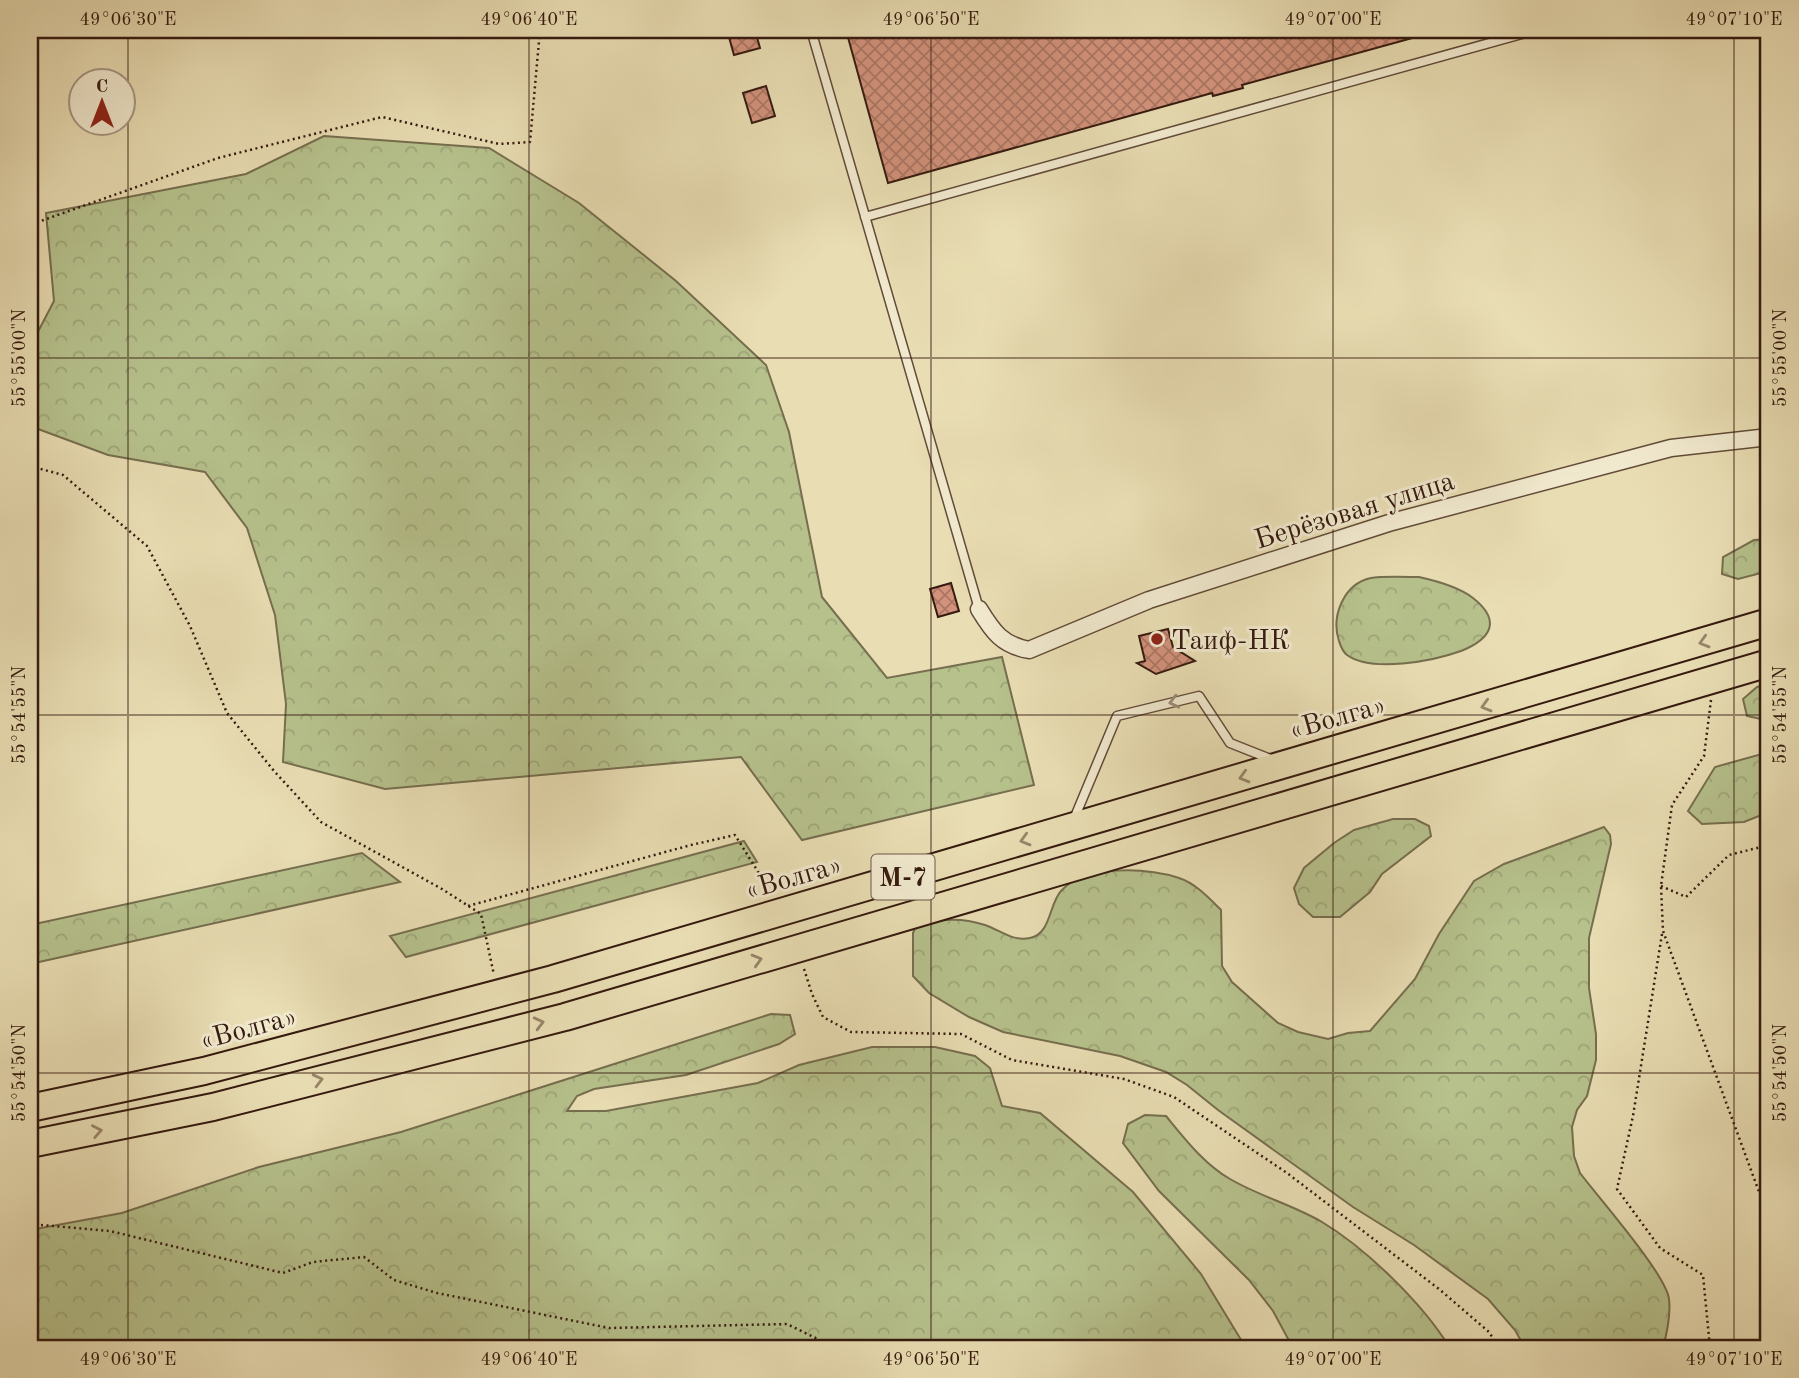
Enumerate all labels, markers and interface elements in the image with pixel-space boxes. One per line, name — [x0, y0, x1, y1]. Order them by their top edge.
text: 49°06'30"E — [80, 11, 176, 29]
text: 49°06'40"E — [481, 11, 577, 29]
text: 49°06'50"E — [883, 11, 979, 29]
text: 49°07'00"E — [1285, 11, 1381, 29]
text: 49°07'10"E — [1686, 11, 1782, 29]
north arrow — [66, 66, 136, 136]
text: С — [96, 78, 108, 97]
text: 55°55'00"N — [11, 309, 29, 407]
text: 55°55'00"N — [1772, 309, 1790, 407]
street label: Берёзовая улица — [1252, 468, 1458, 556]
place label: Таиф-НК — [1171, 628, 1290, 656]
marker: Таиф-НК — [1149, 631, 1165, 647]
one-way arrow — [1698, 633, 1710, 648]
text: 55°54'55"N — [11, 666, 29, 764]
text: 55°54'55"N — [1772, 666, 1790, 764]
street label: «Волга» — [1286, 692, 1389, 746]
one-way arrow — [1168, 694, 1180, 708]
one-way arrow — [1480, 697, 1492, 712]
one-way arrow — [1238, 768, 1250, 783]
one-way arrow — [1020, 832, 1032, 847]
street label: «Волга» — [742, 852, 845, 906]
road number: М-7 — [872, 855, 934, 900]
one-way arrow — [751, 954, 763, 969]
street label: «Волга» — [197, 1004, 300, 1056]
one-way arrow — [533, 1017, 545, 1031]
text: 55°54'50"N — [11, 1024, 29, 1122]
text: 55°54'50"N — [1772, 1024, 1790, 1122]
one-way arrow — [312, 1074, 324, 1088]
one-way arrow — [91, 1124, 103, 1139]
text: 49°06'30"E — [80, 1351, 176, 1369]
text: 49°06'40"E — [481, 1351, 577, 1369]
text: 49°06'50"E — [883, 1351, 979, 1369]
text: 49°07'00"E — [1285, 1351, 1381, 1369]
text: 49°07'10"E — [1686, 1351, 1782, 1369]

